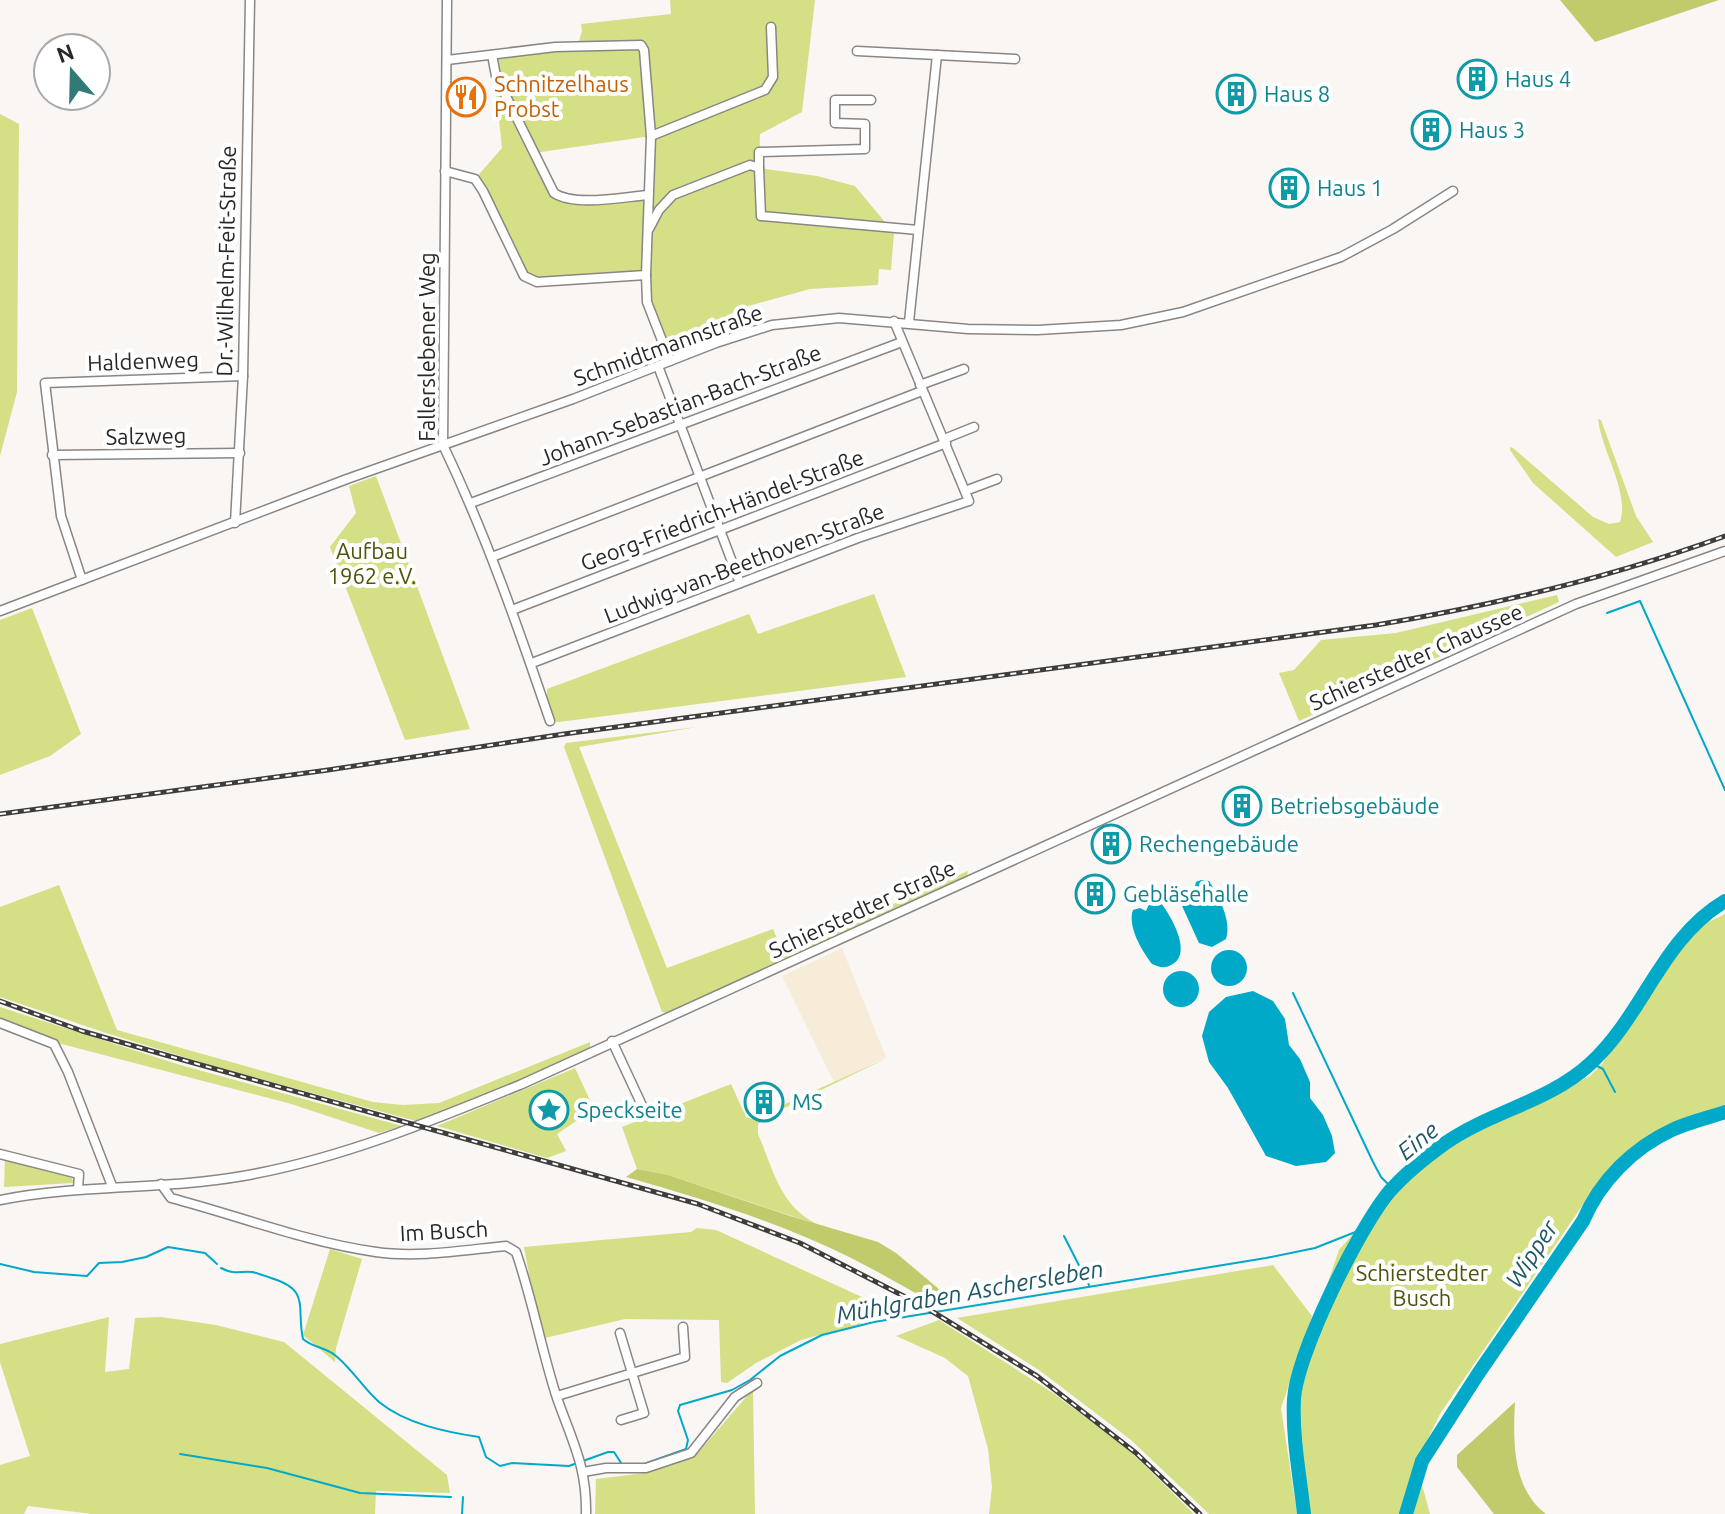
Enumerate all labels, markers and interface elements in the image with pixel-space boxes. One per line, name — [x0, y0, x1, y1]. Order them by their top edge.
north arrow — [32, 32, 112, 112]
text: N — [53, 38, 77, 67]
building icon: Haus 4 — [1456, 58, 1498, 100]
place label: Haus 4 — [1505, 66, 1571, 91]
place label: Schnitzelhaus Probst — [494, 71, 629, 121]
building icon: Haus 8 — [1215, 73, 1257, 115]
restaurant icon: Schnitzelhaus Probst — [445, 76, 487, 118]
place label: Haus 8 — [1264, 81, 1330, 106]
building icon: Haus 3 — [1410, 109, 1452, 151]
place label: Haus 3 — [1459, 117, 1525, 142]
street label: Dr.-Wilhelm-Feit-Straße — [211, 145, 240, 377]
building icon: Haus 1 — [1268, 167, 1310, 209]
place label: Haus 1 — [1317, 175, 1383, 200]
street label: Fallerslebener Weg — [414, 252, 439, 442]
street label: Schmidtmannstraße — [570, 299, 766, 390]
street label: Johann-Sebastian-Bach-Straße — [535, 339, 824, 470]
street label: Haldenweg — [87, 346, 199, 375]
street label: Salzweg — [105, 422, 187, 449]
street label: Georg-Friedrich-Händel-Straße — [577, 444, 867, 575]
street label: Ludwig-van-Beethoven-Straße — [600, 497, 888, 628]
park label: Aufbau 1962 e.V. — [328, 538, 416, 588]
street label: Schierstedter Chaussee — [1305, 598, 1526, 715]
building icon: Betriebsgebäude — [1221, 785, 1263, 827]
place label: Betriebsgebäude — [1270, 793, 1440, 818]
building icon: Rechengebäude — [1090, 823, 1132, 865]
place label: Rechengebäude — [1139, 831, 1299, 856]
street label: Schierstedter Straße — [765, 854, 959, 963]
building icon: Gebläsehalle — [1074, 873, 1116, 915]
place label: Gebläsehalle — [1123, 881, 1249, 906]
building icon: MS — [743, 1081, 785, 1123]
place icon: Speckseite — [528, 1089, 570, 1131]
place label: MS — [792, 1089, 823, 1114]
place label: Speckseite — [577, 1097, 683, 1122]
water label: Eine — [1392, 1116, 1443, 1165]
water label: Wipper — [1500, 1215, 1564, 1292]
street label: Im Busch — [399, 1216, 489, 1245]
water label: Mühlgraben Aschersleben — [834, 1255, 1106, 1328]
park label: Schierstedter Busch — [1356, 1260, 1489, 1310]

